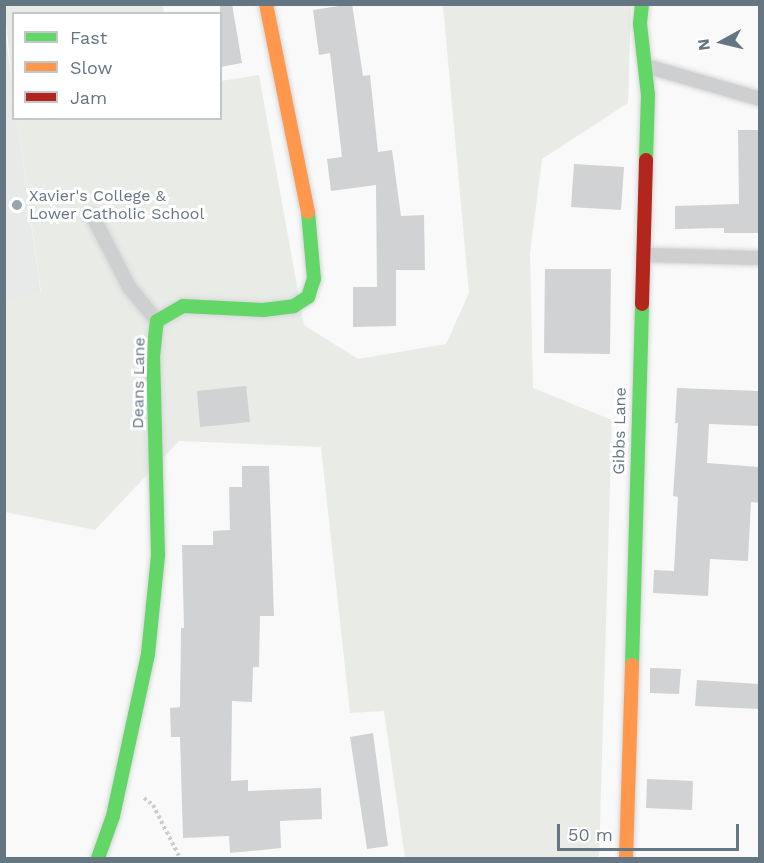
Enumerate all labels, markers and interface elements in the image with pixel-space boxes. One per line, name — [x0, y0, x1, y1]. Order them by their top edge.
legend — [12, 12, 222, 120]
north arrow — [692, 12, 752, 72]
text: Fast — [70, 27, 107, 48]
text: N — [693, 37, 714, 52]
text: Slow — [70, 57, 113, 78]
text: Jam — [70, 87, 107, 108]
place label: Xavier's College & Lower Catholic School — [29, 186, 205, 224]
marker: Xavier's College & Lower Catholic School — [10, 198, 24, 212]
street label: Deans Lane — [129, 337, 149, 429]
street label: Gibbs Lane — [610, 387, 630, 475]
scale bar — [560, 812, 742, 850]
text: 50 m — [568, 824, 613, 845]

